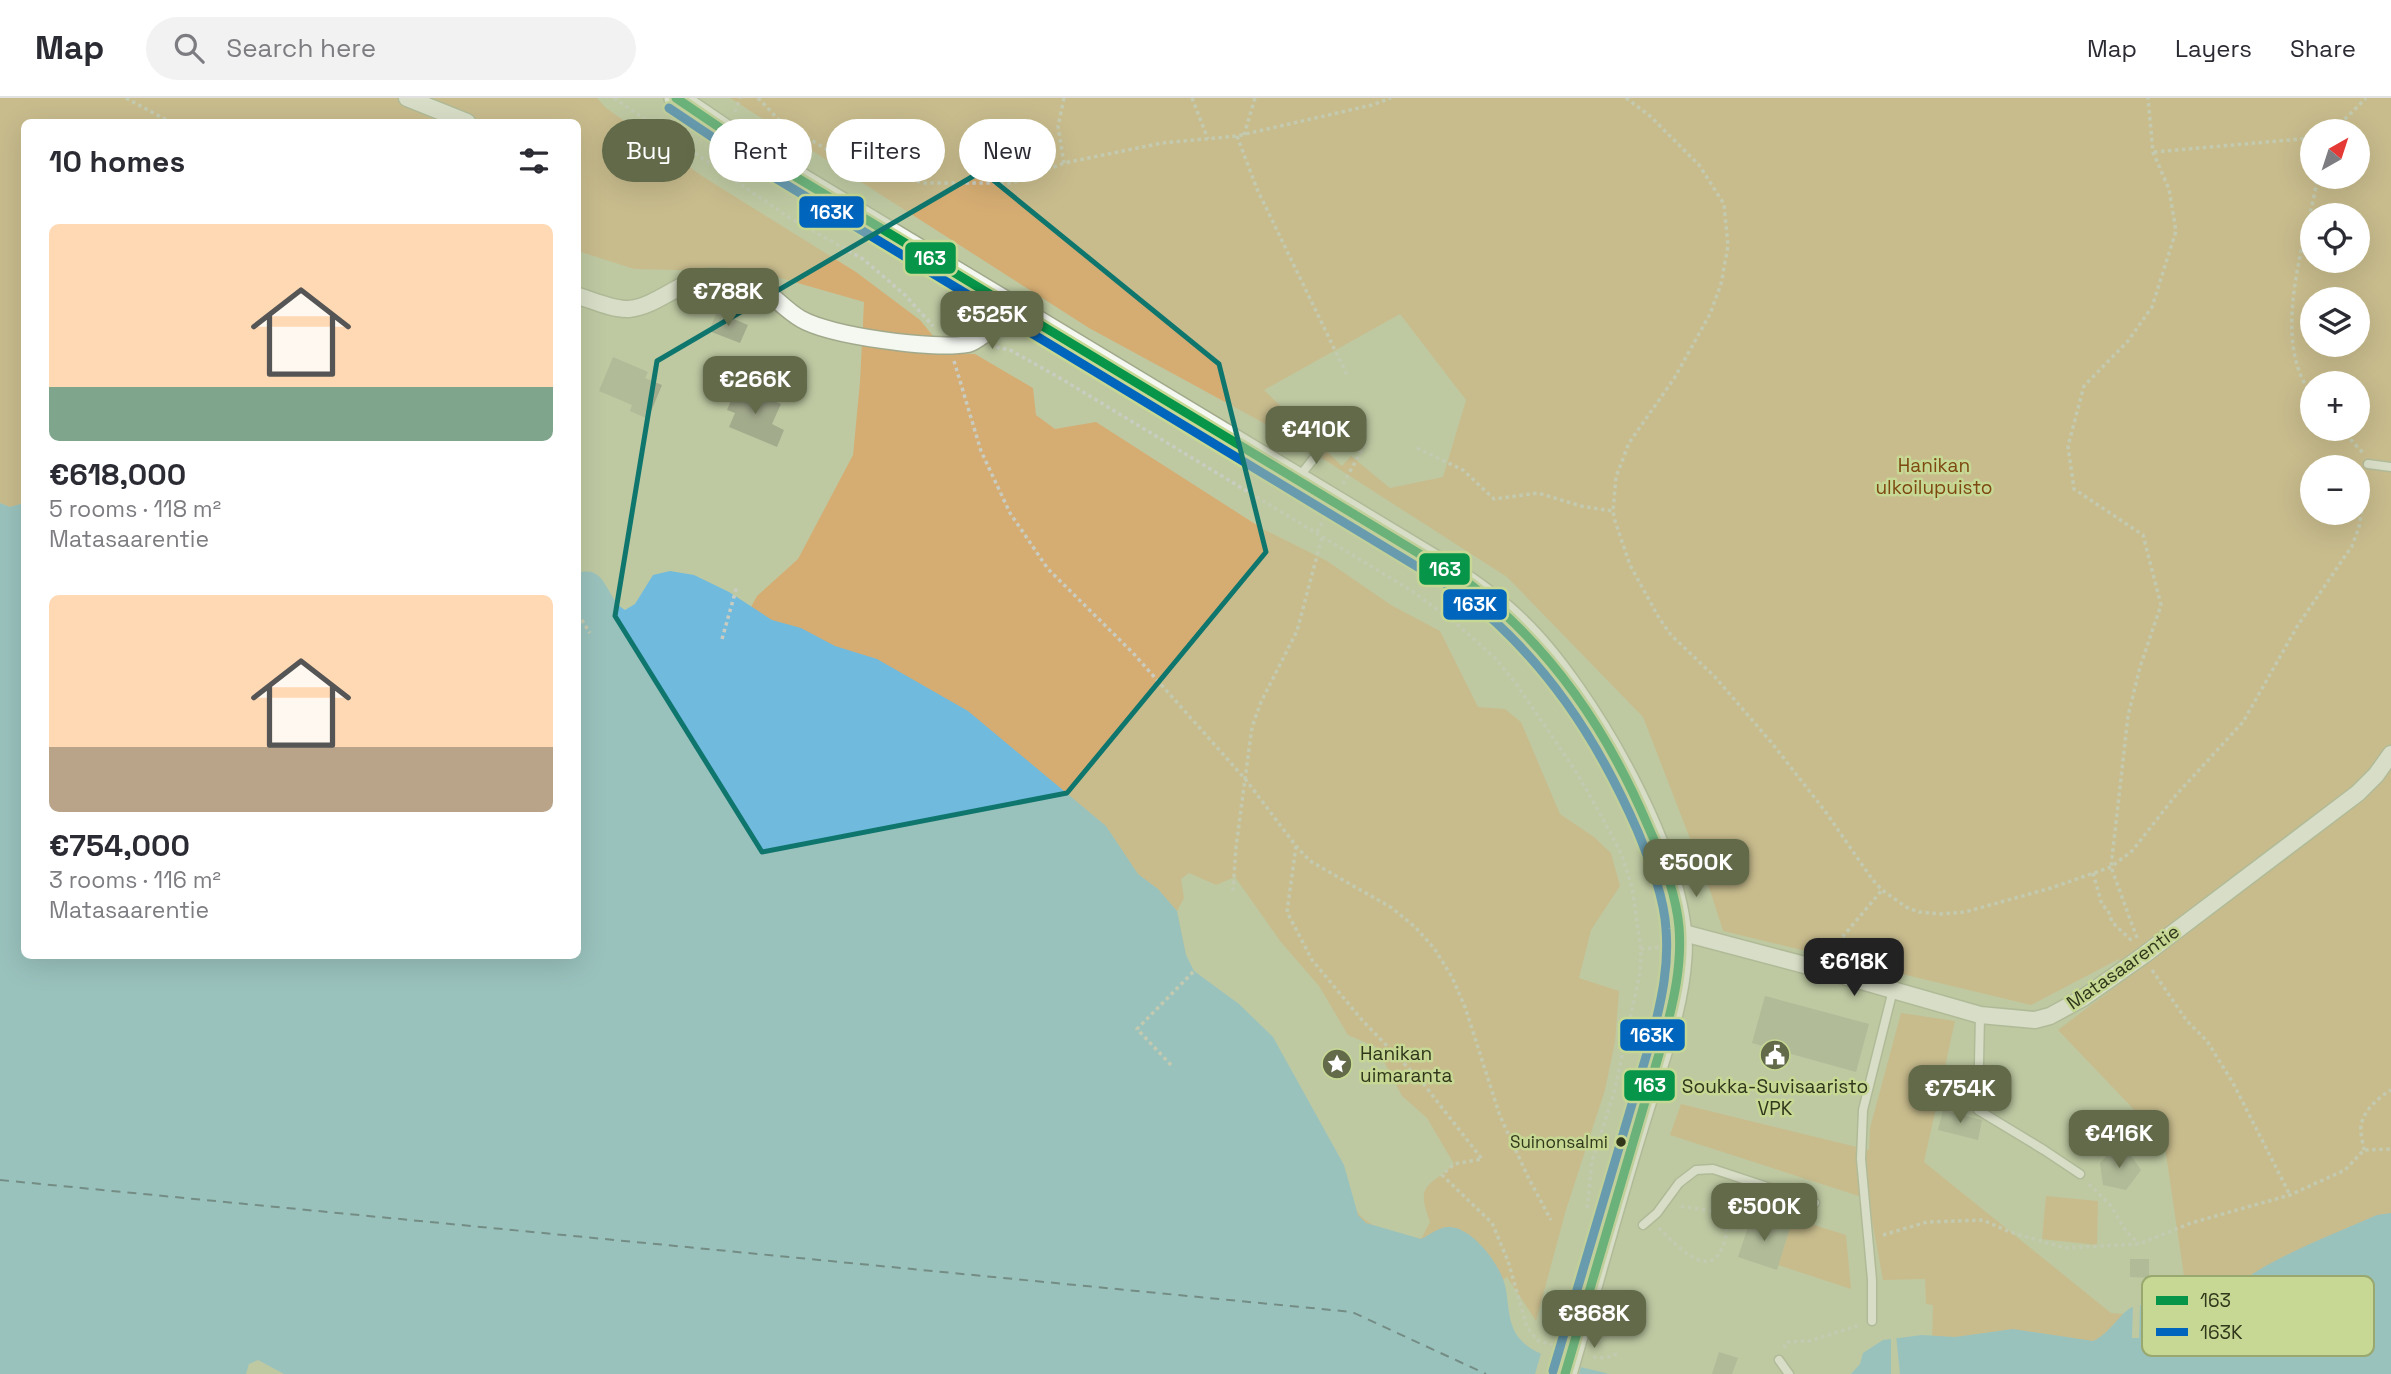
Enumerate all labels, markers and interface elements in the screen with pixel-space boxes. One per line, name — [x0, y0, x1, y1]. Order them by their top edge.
search box — [146, 17, 636, 80]
text: Map — [35, 27, 104, 69]
icon: search — [170, 29, 208, 67]
text: Search here — [226, 31, 376, 65]
text: Map — [2087, 33, 2137, 64]
text: Layers — [2175, 33, 2252, 64]
text: Share — [2290, 33, 2356, 64]
chip: Buy — [602, 119, 695, 182]
chip: Rent — [709, 119, 812, 182]
chip: Filters — [826, 119, 945, 182]
chip: New — [959, 119, 1056, 182]
north arrow — [2300, 119, 2370, 189]
map controls — [2300, 119, 2370, 525]
text: 10 homes — [49, 142, 185, 181]
icon: filters — [515, 142, 553, 180]
line badge: 163K — [798, 195, 865, 229]
text: 163K — [810, 200, 854, 225]
button: locate — [2300, 203, 2370, 273]
line badge: 163 — [904, 241, 957, 275]
text: 163 — [914, 246, 946, 271]
pin: €788K — [679, 268, 777, 328]
icon: home — [238, 269, 364, 395]
text: €788K — [693, 276, 763, 306]
button: layers — [2300, 287, 2370, 357]
pin: €525K — [943, 292, 1041, 351]
text: €525K — [956, 299, 1028, 329]
pin: €266K — [706, 356, 804, 416]
text: €266K — [719, 364, 791, 394]
button: + — [2300, 371, 2370, 441]
pin: €410K — [1267, 406, 1365, 466]
text: €410K — [1281, 414, 1351, 444]
park label: Hanikan ulkoilupuisto — [1875, 453, 1993, 500]
text: €618,000 — [49, 455, 186, 494]
button: − — [2300, 455, 2370, 525]
text: 5 rooms · 118 m² — [49, 494, 221, 524]
text: Matasaarentie — [49, 524, 209, 554]
line badge: 163 — [1418, 552, 1471, 586]
text: 163 — [1429, 557, 1461, 582]
line badge: 163K — [1442, 588, 1508, 621]
text: 163K — [1453, 592, 1497, 617]
icon: home — [238, 640, 364, 766]
text: €754,000 — [49, 826, 190, 865]
pin: €500K — [1647, 840, 1745, 899]
text: €500K — [1659, 847, 1733, 877]
text: 3 rooms · 116 m² — [49, 865, 221, 895]
text: Matasaarentie — [49, 895, 209, 925]
street label: Matasaarentie — [2062, 919, 2184, 1015]
pin: €618K — [1805, 939, 1903, 998]
text: €618K — [1820, 946, 1888, 976]
line badge: 163K — [1619, 1018, 1686, 1052]
text: 163K — [1630, 1023, 1674, 1048]
public building icon: Soukka-Suvisaaristo VPK — [1758, 1038, 1792, 1072]
place label: Hanikan uimaranta — [1360, 1041, 1452, 1088]
place icon: Hanikan uimaranta — [1320, 1047, 1354, 1081]
pin: €754K — [1911, 1066, 2009, 1125]
line badge: 163 — [1623, 1069, 1676, 1102]
text: 163 — [1634, 1073, 1666, 1098]
text: €754K — [1924, 1073, 1996, 1103]
place label: Soukka-Suvisaaristo VPK — [1682, 1074, 1868, 1121]
pin: €416K — [2070, 1110, 2168, 1170]
text: €416K — [2085, 1118, 2153, 1148]
place label: Suinonsalmi — [1510, 1131, 1608, 1153]
marker: Suinonsalmi — [1614, 1135, 1628, 1149]
pin: €500K — [1715, 1184, 1813, 1243]
text: €500K — [1727, 1191, 1801, 1221]
legend — [2142, 1276, 2374, 1356]
text: 163 — [2200, 1288, 2231, 1313]
pin: €868K — [1545, 1290, 1643, 1350]
text: €868K — [1558, 1298, 1630, 1328]
text: 163K — [2200, 1320, 2243, 1345]

